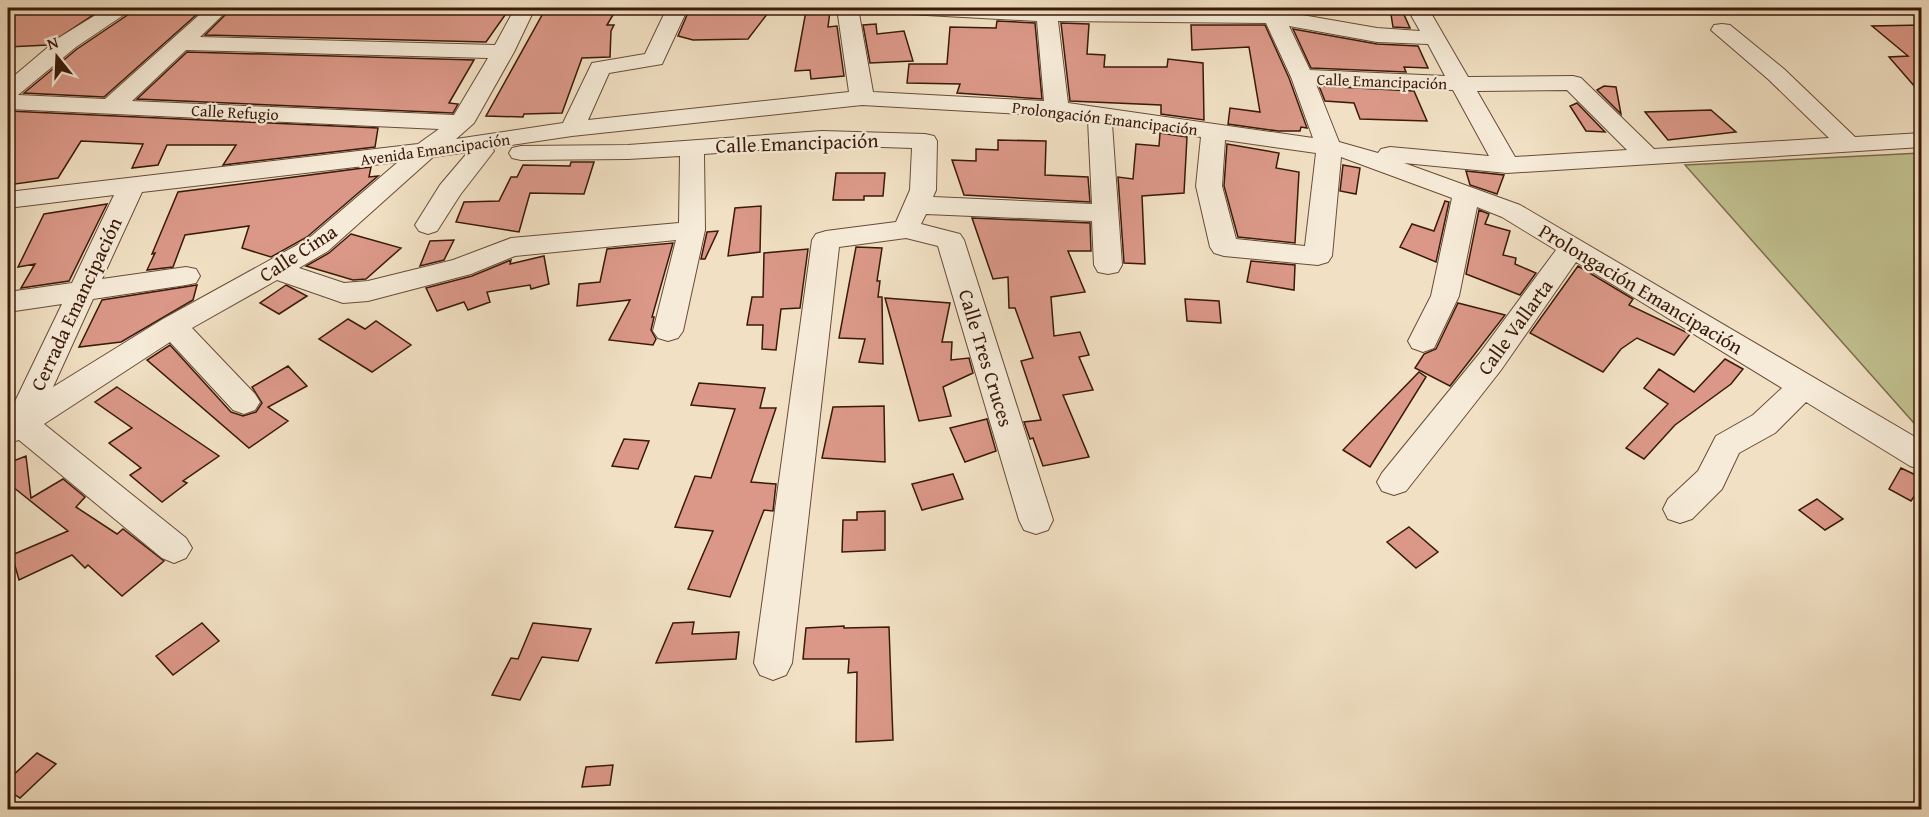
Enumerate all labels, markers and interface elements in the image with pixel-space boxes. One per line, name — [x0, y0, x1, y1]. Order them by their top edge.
north arrow — [27, 27, 87, 87]
text: N — [44, 30, 61, 56]
street label: Calle Emancipación — [1316, 67, 1448, 95]
street label: Prolongación Emancipación — [1011, 95, 1199, 141]
street label: Calle Refugio — [191, 98, 279, 126]
street label: Calle Emancipación — [715, 125, 879, 160]
street label: Avenida Emancipación — [358, 127, 512, 171]
street label: Cerrada Emancipación — [23, 212, 128, 395]
street label: Calle Cima — [253, 216, 343, 289]
street label: Prolongación Emancipación — [1534, 216, 1749, 361]
street label: Calle Vallarta — [1470, 272, 1560, 381]
street label: Calle Tres Cruces — [952, 286, 1021, 430]

